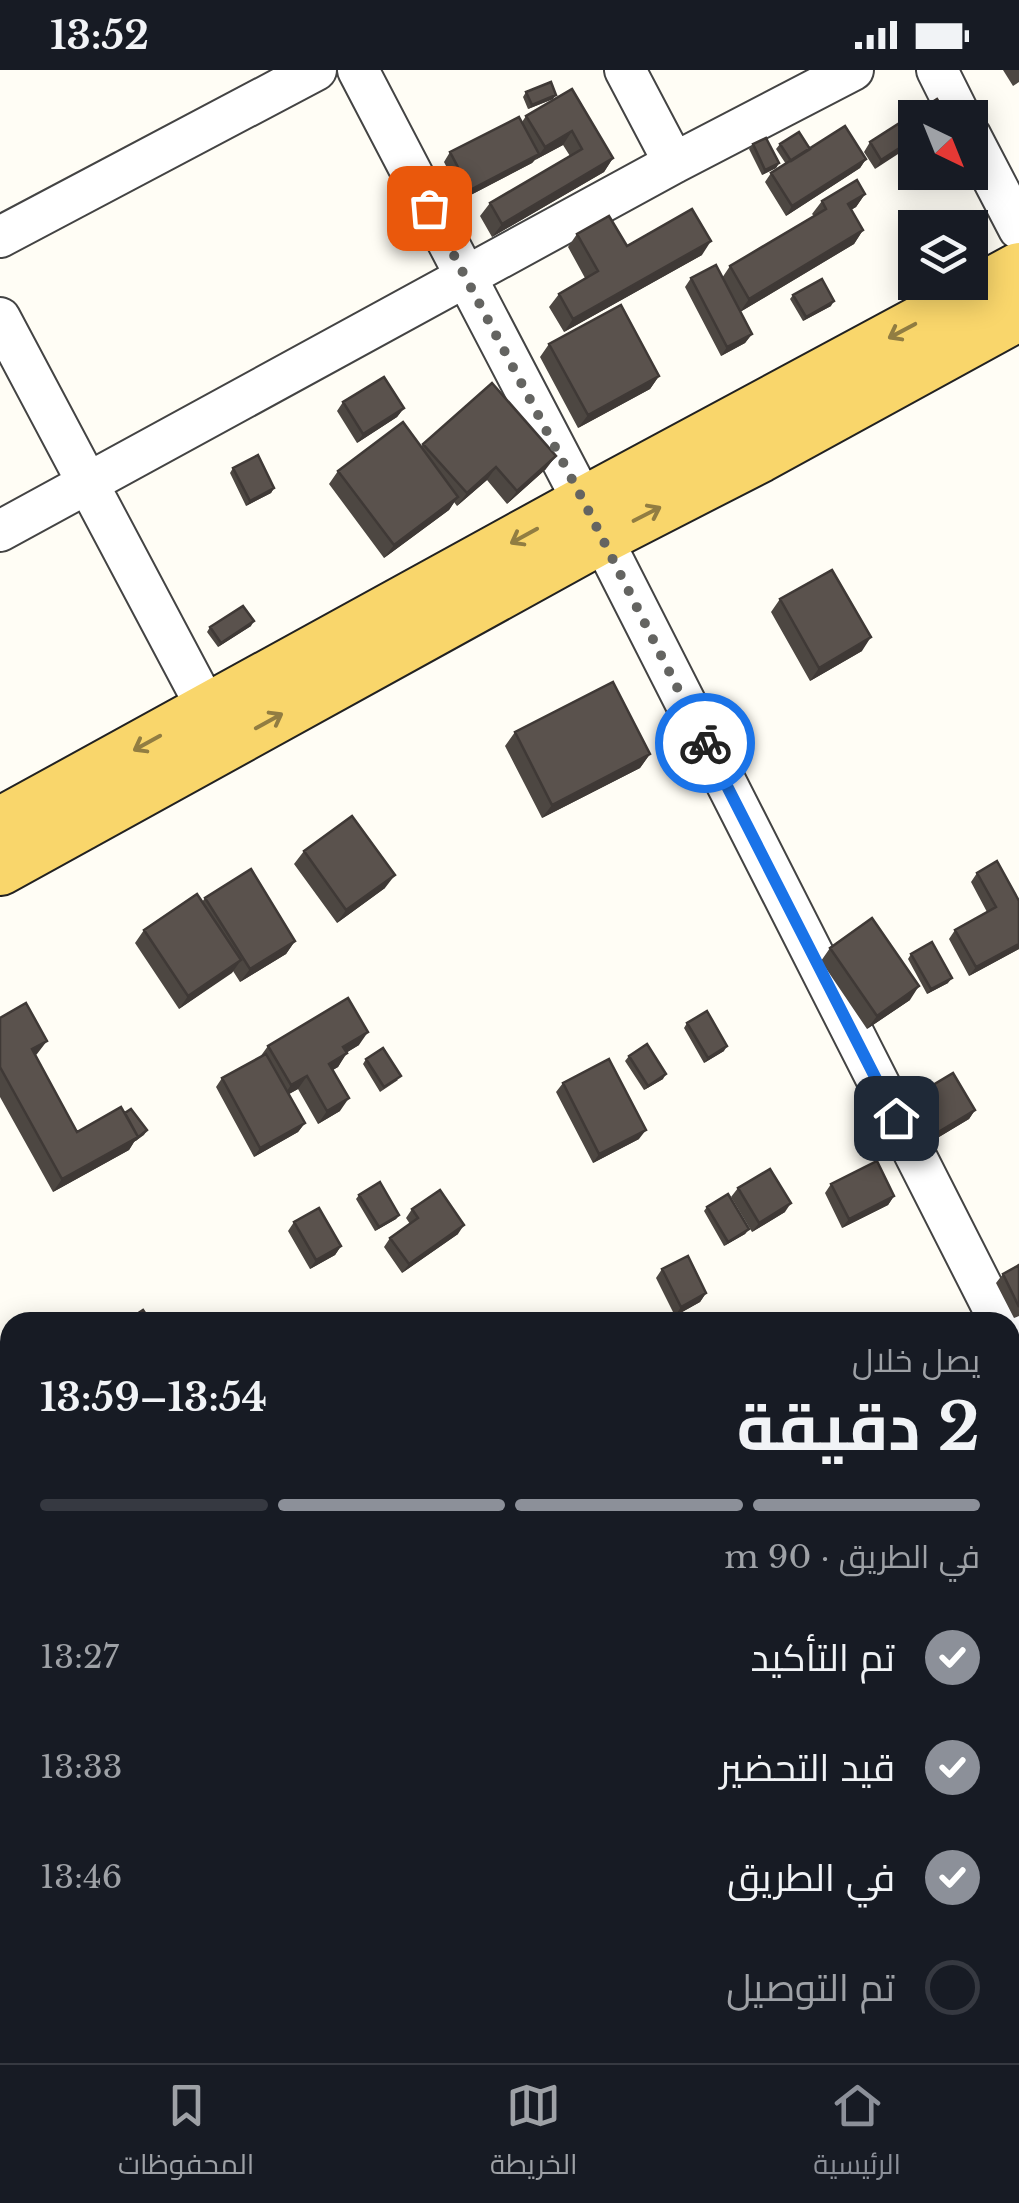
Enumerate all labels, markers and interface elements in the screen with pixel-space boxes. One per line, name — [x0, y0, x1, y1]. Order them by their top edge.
text: 13:52 — [50, 12, 149, 59]
north arrow — [898, 100, 988, 190]
map controls — [898, 100, 988, 300]
pin — [387, 166, 472, 251]
icon: bag — [402, 181, 457, 236]
button: layers — [898, 210, 988, 300]
one-way arrow — [888, 322, 918, 342]
one-way arrow — [631, 504, 661, 523]
one-way arrow — [510, 526, 539, 546]
courier — [655, 693, 755, 793]
one-way arrow — [254, 710, 284, 730]
icon: bike — [678, 716, 733, 771]
one-way arrow — [133, 734, 163, 753]
pin — [854, 1076, 939, 1161]
icon: home — [869, 1091, 924, 1146]
text: يصل خلال — [852, 1341, 980, 1381]
text: 13:54–13:59 — [40, 1374, 267, 1421]
text: 2 دقيقة — [737, 1387, 980, 1468]
text: في الطريق · 90 m — [724, 1537, 980, 1577]
icon: check — [925, 1630, 980, 1685]
text: تم التأكيد — [751, 1634, 895, 1681]
text: 13:27 — [40, 1637, 119, 1677]
icon: check — [925, 1740, 980, 1795]
text: قيد التحضير — [720, 1744, 895, 1791]
text: 13:33 — [40, 1747, 123, 1787]
icon: check — [925, 1850, 980, 1905]
text: في الطريق — [727, 1854, 895, 1901]
text: 13:46 — [40, 1857, 122, 1897]
text: تم التوصيل — [726, 1964, 895, 2011]
tab: المحفوظات — [118, 2078, 254, 2190]
tab: الخريطة — [490, 2078, 577, 2190]
tab: الرئيسية — [813, 2078, 901, 2190]

